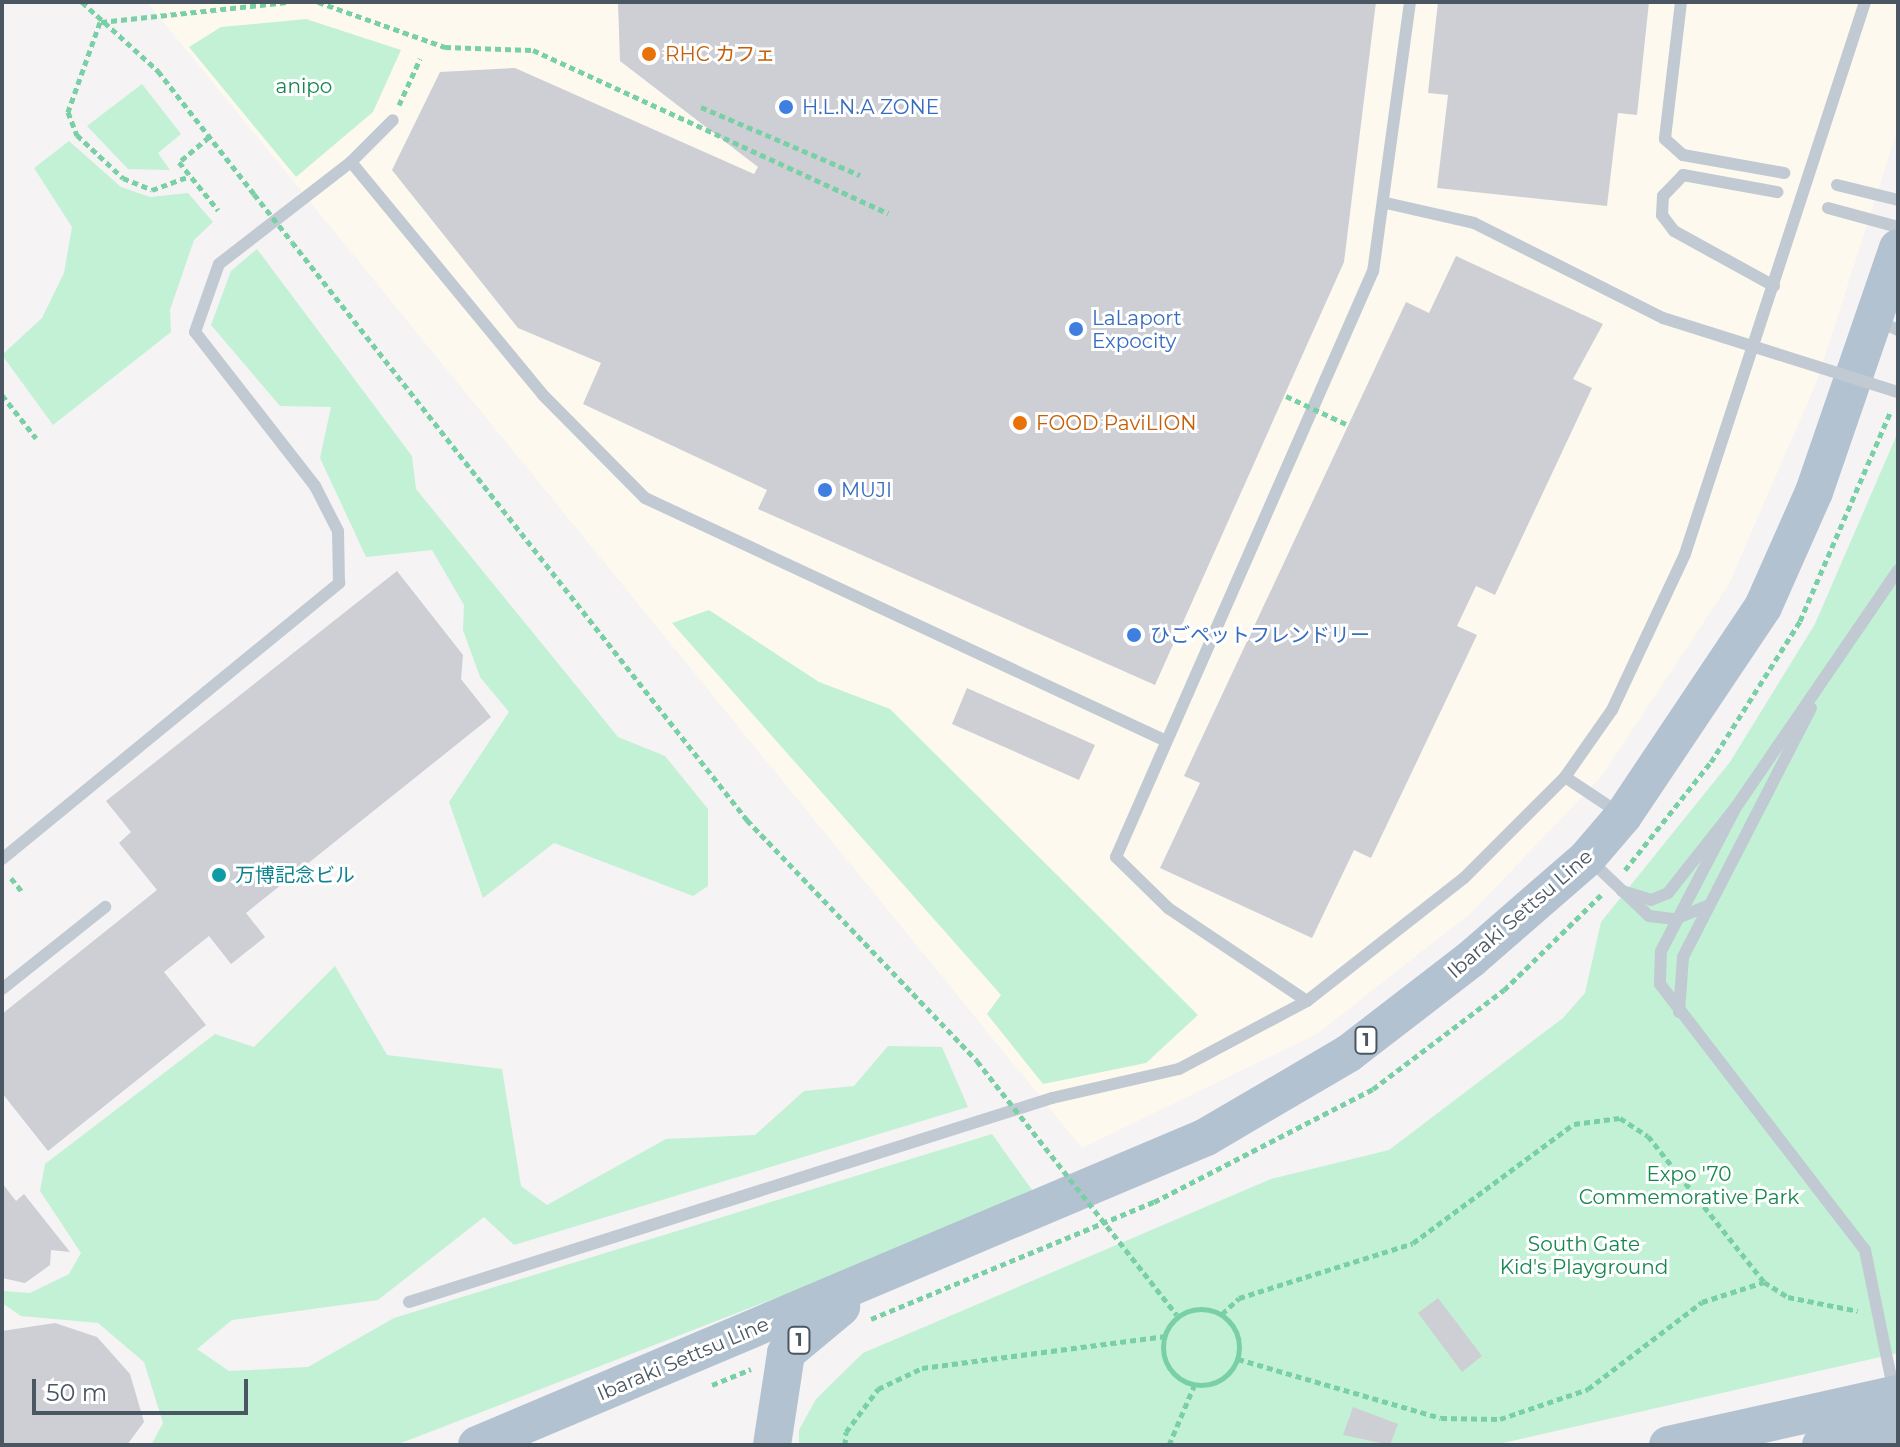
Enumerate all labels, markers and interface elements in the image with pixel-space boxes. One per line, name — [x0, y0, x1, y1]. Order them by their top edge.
place label: RHC カフェ — [665, 42, 775, 66]
marker: RHC カフェ — [640, 45, 658, 63]
park label: anipo — [276, 74, 332, 98]
place label: H.L.N.A ZONE — [802, 95, 939, 119]
marker: H.L.N.A ZONE — [777, 98, 795, 116]
place label: LaLaport Expocity — [1092, 306, 1182, 353]
marker: LaLaport Expocity — [1067, 320, 1085, 338]
place label: FOOD PaviLION — [1036, 411, 1197, 435]
marker: FOOD PaviLION — [1011, 414, 1029, 432]
place label: MUJI — [841, 478, 892, 502]
marker: MUJI — [816, 481, 834, 499]
place label: ひごペットフレンドリー — [1150, 623, 1370, 647]
marker: ひごペットフレンドリー — [1125, 626, 1143, 644]
street label: Ibaraki Settsu Line — [1443, 844, 1597, 984]
place label: 万博記念ビル — [235, 863, 355, 887]
marker: 万博記念ビル — [210, 866, 228, 884]
road number: 1 — [1354, 1026, 1378, 1054]
park label: Expo '70 Commemorative Park — [1579, 1163, 1799, 1210]
park label: South Gate Kid's Playground — [1500, 1232, 1668, 1279]
street label: Ibaraki Settsu Line — [593, 1312, 773, 1406]
road number: 1 — [787, 1326, 811, 1354]
scale bar — [36, 1363, 252, 1413]
text: 50 m — [46, 1378, 107, 1407]

